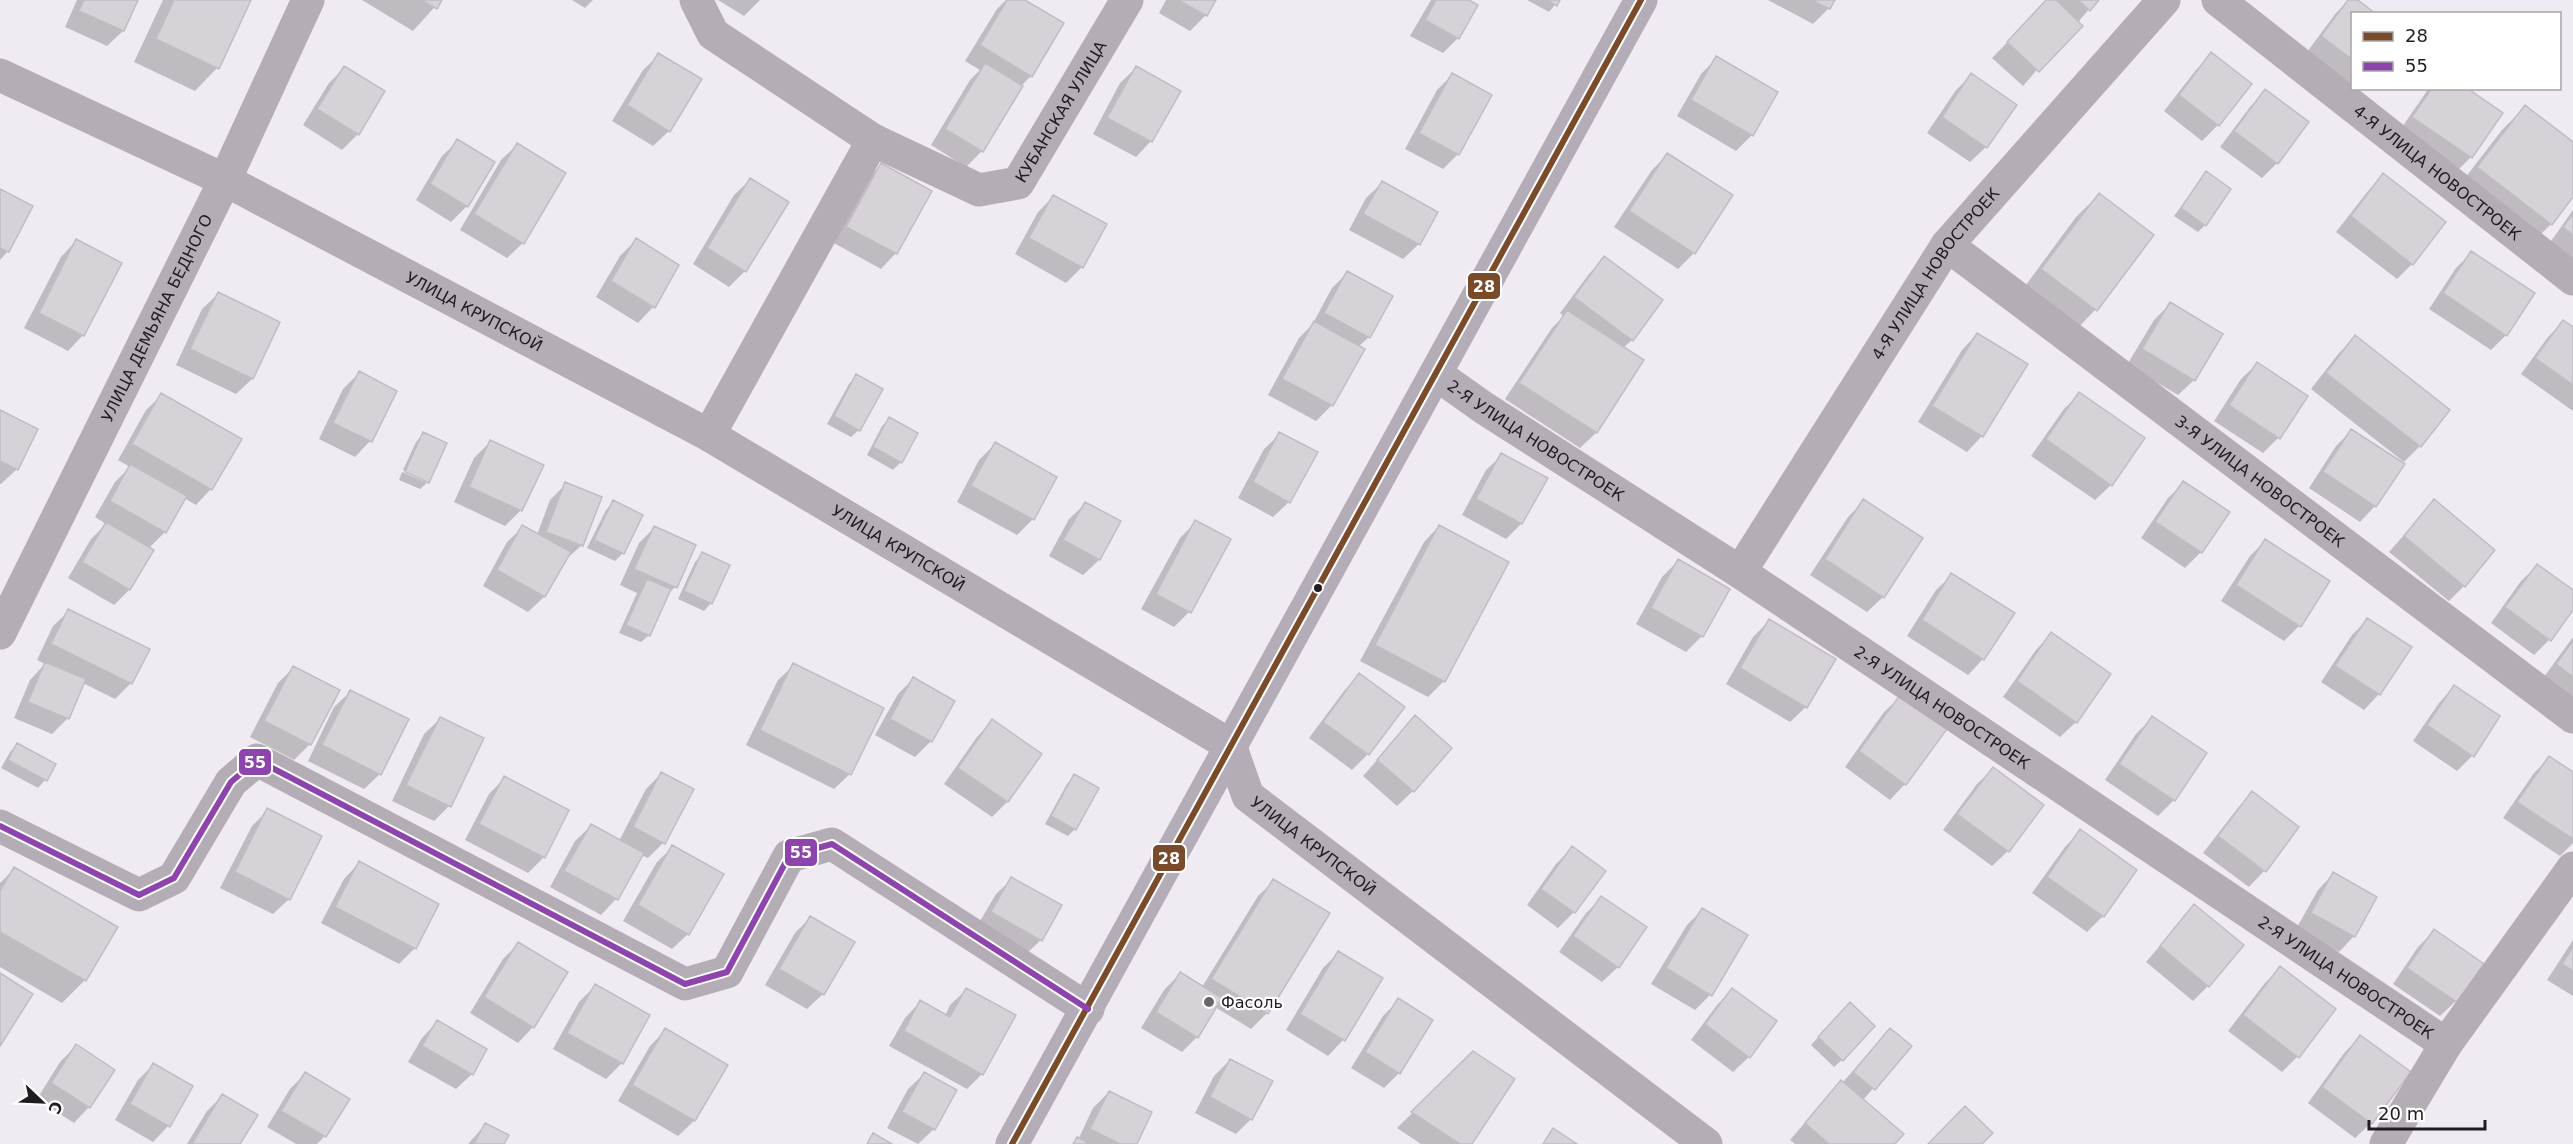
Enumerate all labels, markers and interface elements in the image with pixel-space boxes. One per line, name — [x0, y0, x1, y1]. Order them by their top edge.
legend — [2351, 12, 2561, 90]
text: 28 — [2405, 25, 2428, 46]
street label: КУБАНСКАЯ УЛИЦА — [1011, 37, 1111, 186]
text: 55 — [2405, 55, 2428, 76]
street label: 4-Я УЛИЦА НОВОСТРОЕК — [2350, 101, 2525, 245]
street label: 4-Я УЛИЦА НОВОСТРОЕК — [1868, 183, 2004, 363]
street label: УЛИЦА ДЕМЬЯНА БЕДНОГО — [97, 211, 217, 425]
street label: УЛИЦА КРУПСКОЙ — [402, 268, 546, 356]
line badge: 28 — [1467, 272, 1501, 300]
text: 28 — [1473, 277, 1495, 296]
street label: 2-Я УЛИЦА НОВОСТРОЕК — [1444, 376, 1628, 506]
street label: 3-Я УЛИЦА НОВОСТРОЕК — [2171, 411, 2349, 552]
street label: УЛИЦА КРУПСКОЙ — [828, 501, 969, 595]
unlabelled marker — [1312, 582, 1324, 594]
street label: 2-Я УЛИЦА НОВОСТРОЕК — [1850, 642, 2034, 773]
line badge: 55 — [238, 748, 272, 776]
text: 55 — [244, 753, 266, 772]
street label: УЛИЦА КРУПСКОЙ — [1247, 793, 1380, 900]
line badge: 55 — [784, 838, 818, 867]
text: 55 — [790, 843, 812, 862]
line badge: 28 — [1152, 844, 1186, 872]
text: 28 — [1158, 849, 1180, 868]
street label: 2-Я УЛИЦА НОВОСТРОЕК — [2254, 912, 2438, 1044]
place label: Фасоль — [1221, 993, 1283, 1012]
marker: Фасоль — [1202, 995, 1216, 1009]
north arrow — [12, 1072, 72, 1132]
scale bar — [2369, 1093, 2484, 1131]
text: С — [44, 1099, 66, 1117]
text: 20 m — [2378, 1103, 2424, 1124]

